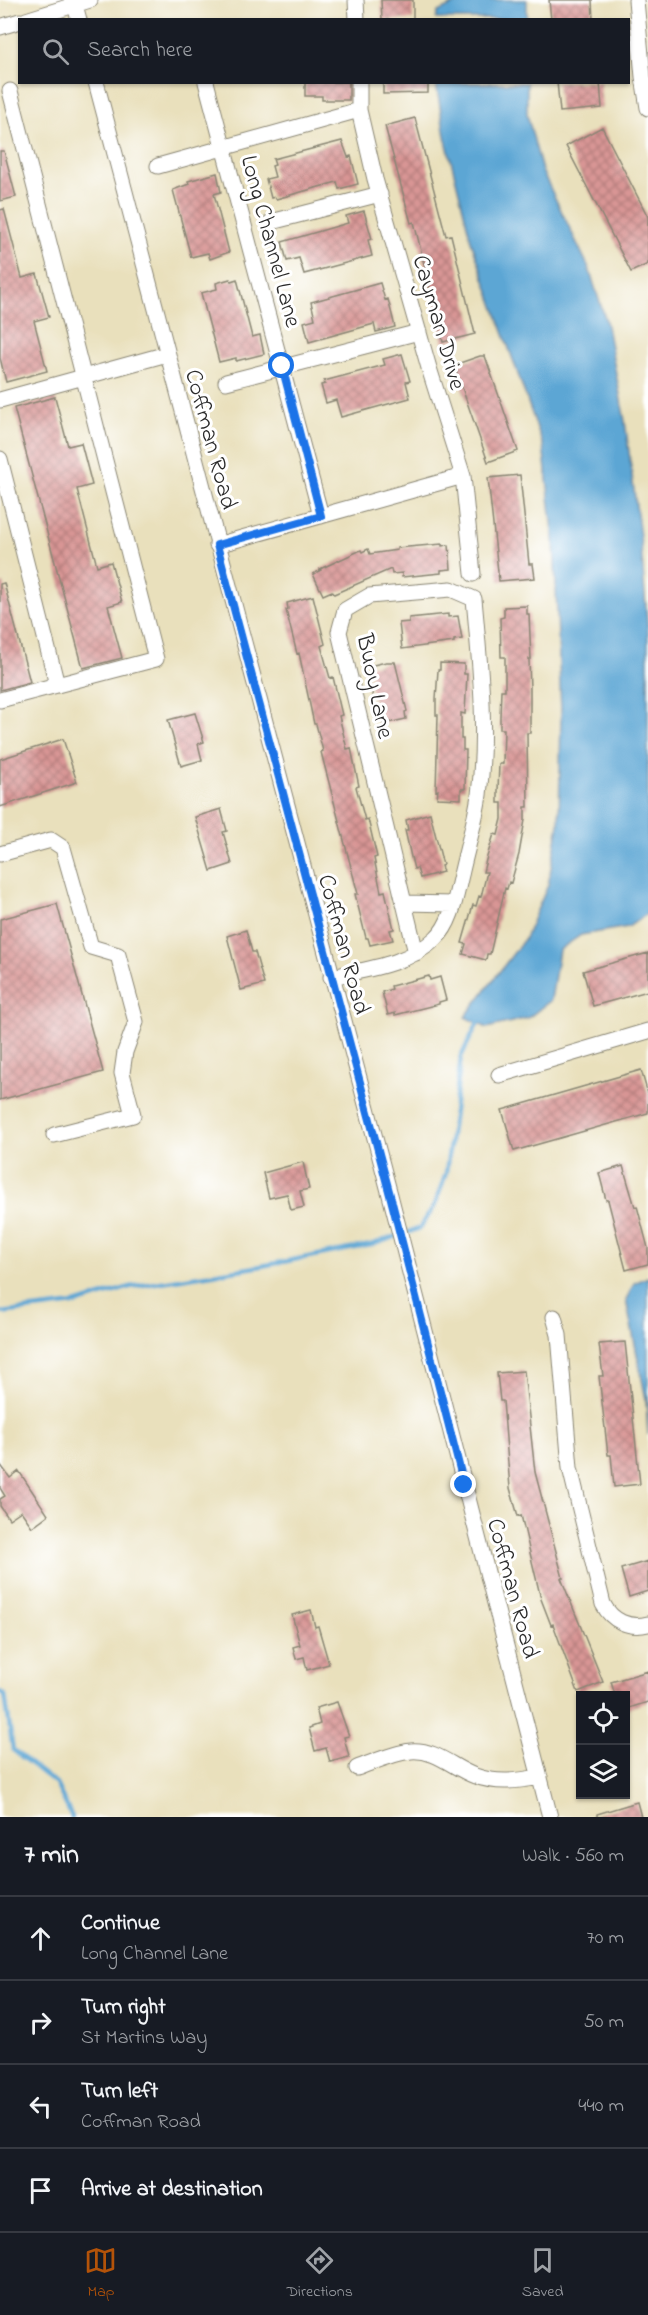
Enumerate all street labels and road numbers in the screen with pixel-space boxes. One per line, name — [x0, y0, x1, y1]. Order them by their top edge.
street label: Long Channel Lane — [230, 152, 309, 332]
street label: Cayman Drive — [401, 251, 474, 395]
street label: Coffman Road — [174, 366, 245, 514]
street label: Buoy Lane — [344, 630, 402, 742]
street label: Coffman Road — [307, 871, 378, 1019]
street label: Coffman Road — [476, 1515, 547, 1663]

